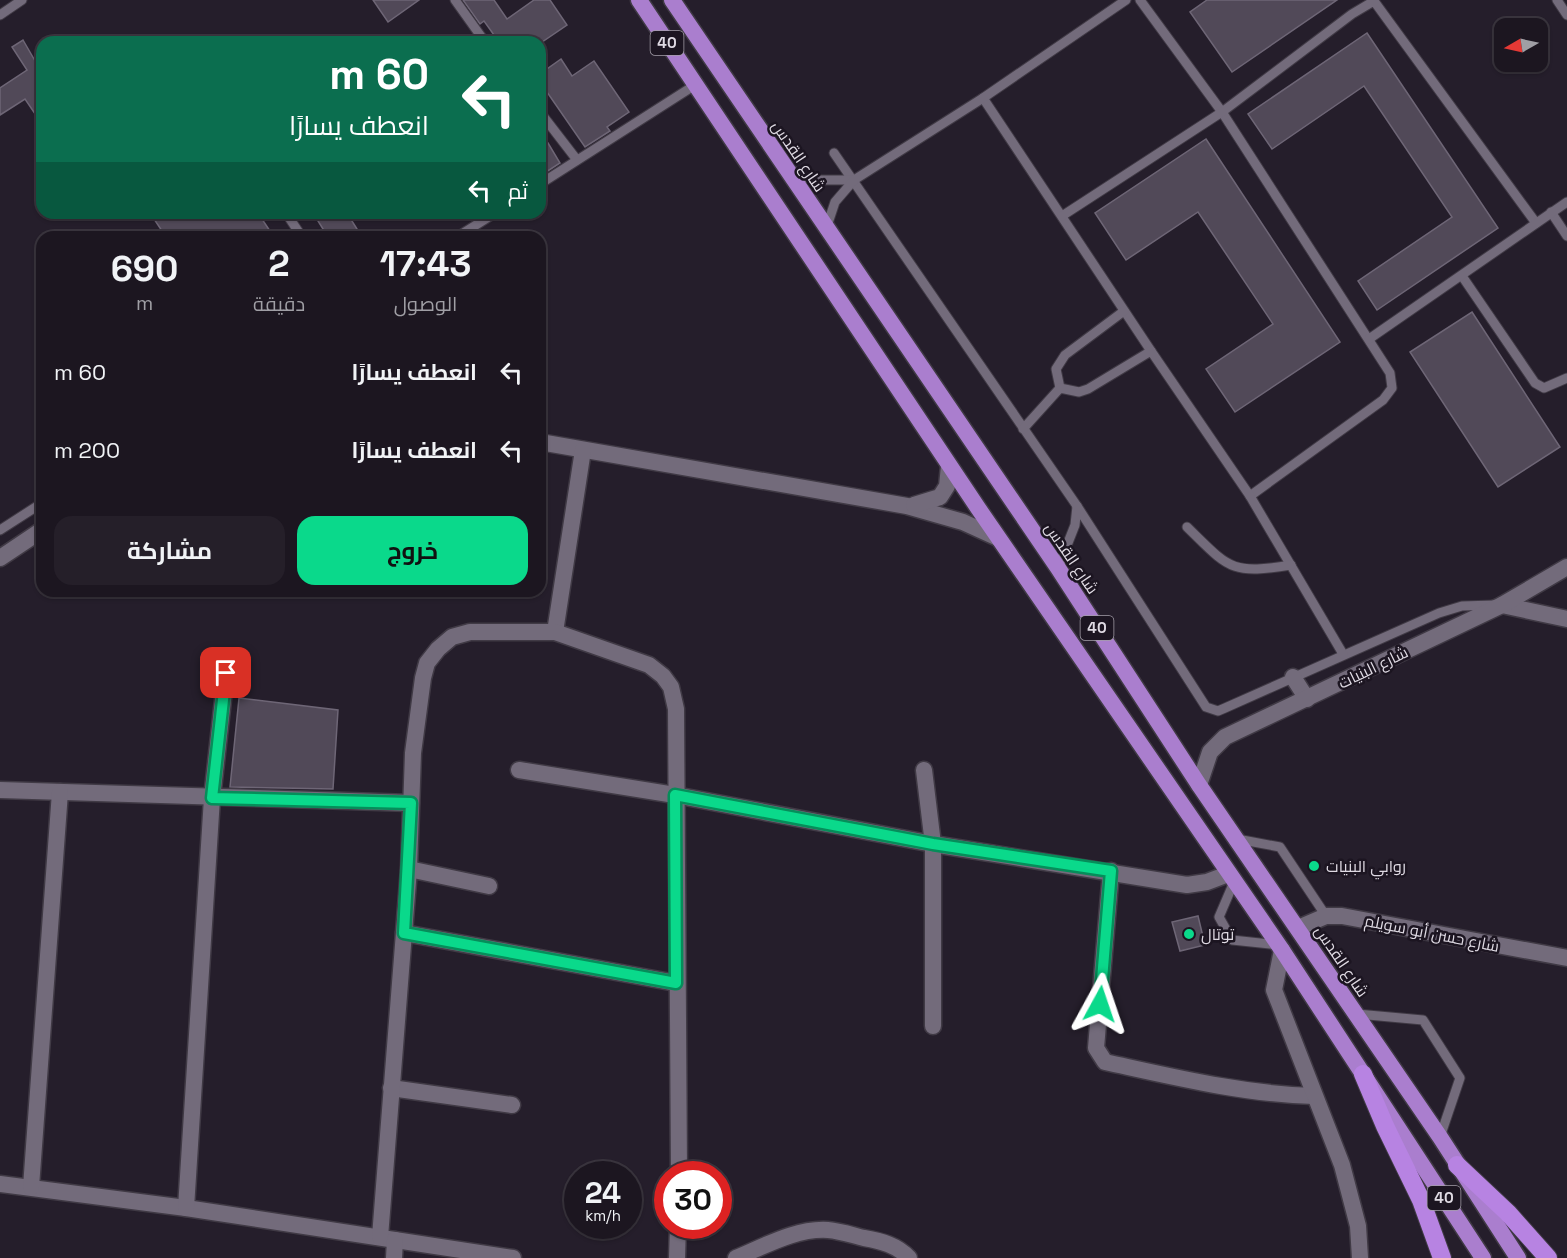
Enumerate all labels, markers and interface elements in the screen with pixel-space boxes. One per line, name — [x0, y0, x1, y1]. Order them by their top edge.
north arrow — [1494, 18, 1548, 72]
map controls — [1494, 18, 1548, 72]
road number: 40 — [650, 31, 684, 55]
text: 60 m — [329, 48, 429, 101]
icon: left — [450, 60, 528, 138]
text: انعطف يسارًا — [289, 108, 429, 143]
street label: شارع القدس — [766, 116, 830, 197]
icon: left — [463, 174, 496, 207]
text: ثم — [508, 177, 528, 205]
text: 2 — [268, 241, 290, 287]
text: 17:43 — [380, 241, 471, 287]
text: 690 — [111, 246, 178, 292]
text: m — [136, 290, 153, 316]
text: دقيقة — [253, 291, 305, 317]
text: الوصول — [394, 291, 457, 317]
icon: left — [495, 356, 528, 389]
text: 60 m — [54, 358, 106, 386]
text: انعطف يسارًا — [351, 358, 477, 386]
icon: left — [495, 434, 528, 467]
text: 200 m — [54, 436, 120, 464]
text: انعطف يسارًا — [351, 436, 477, 464]
button: مشاركة — [54, 516, 285, 585]
button: خروج — [297, 516, 528, 585]
street label: شارع القدس — [1039, 518, 1103, 599]
road number: 40 — [1080, 616, 1114, 640]
street label: شارع البنيات — [1335, 642, 1412, 694]
pin — [200, 647, 251, 698]
icon: arrive — [209, 656, 242, 689]
place label: روابي البنيات — [1326, 856, 1406, 880]
marker: روابي البنيات — [1307, 859, 1321, 873]
street label: شارع حسن أبو سويلم — [1363, 910, 1501, 958]
street label: شارع القدس — [1309, 921, 1373, 1002]
place label: توتال — [1201, 924, 1235, 945]
marker: توتال — [1182, 927, 1196, 941]
position arrow — [1068, 972, 1132, 1036]
speed limit sign: 30 — [654, 1161, 732, 1239]
text: 24 — [585, 1173, 621, 1212]
road number: 40 — [1428, 1186, 1460, 1210]
text: km/h — [585, 1206, 621, 1225]

